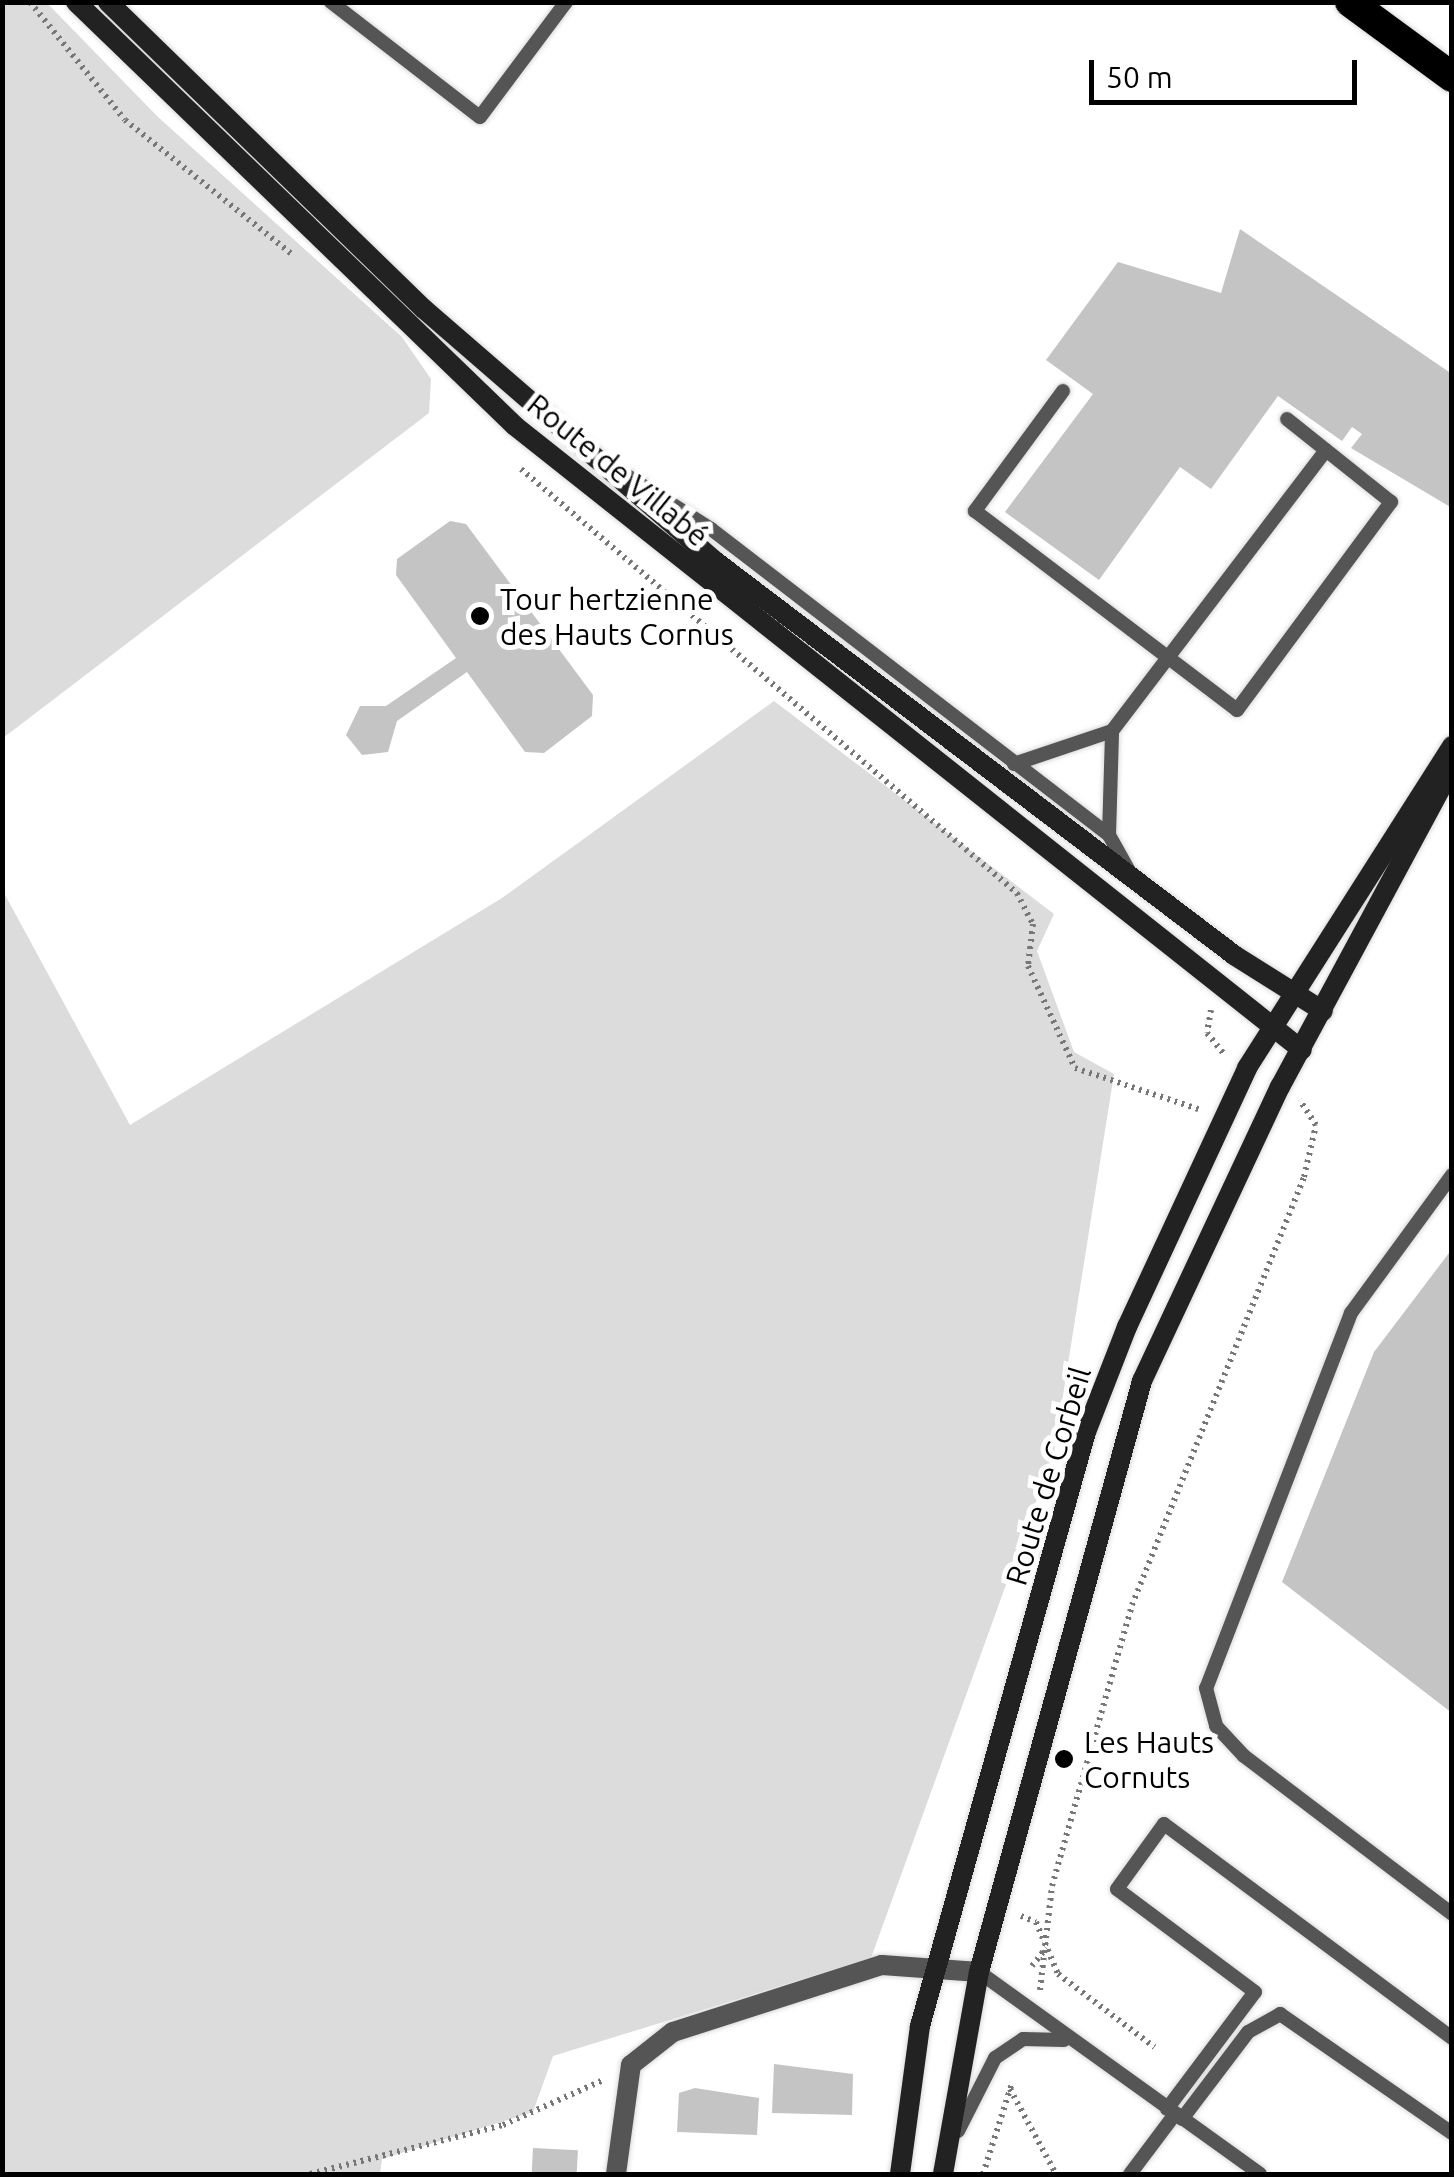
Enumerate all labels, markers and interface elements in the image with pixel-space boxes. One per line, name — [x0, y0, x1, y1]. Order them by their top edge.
scale bar — [1094, 40, 1362, 102]
text: 50 m — [1106, 60, 1173, 94]
street label: Route de Villabé — [520, 386, 716, 554]
place label: Tour hertzienne des Hauts Cornus — [500, 581, 734, 652]
marker: Tour hertzienne des Hauts Cornus — [469, 605, 491, 627]
street label: Route de Corbeil — [998, 1363, 1098, 1589]
place label: Les Hauts Cornuts — [1084, 1724, 1214, 1794]
marker: Les Hauts Cornuts — [1053, 1748, 1075, 1770]

